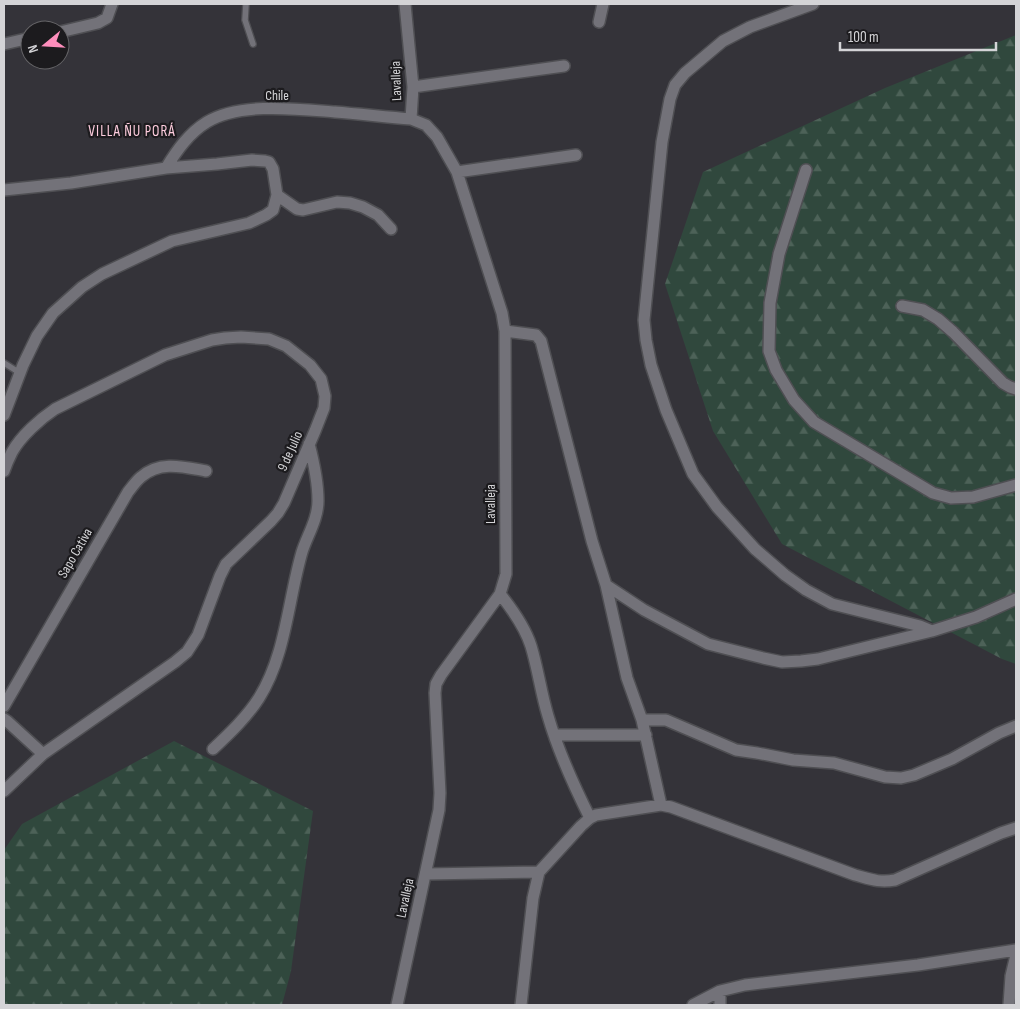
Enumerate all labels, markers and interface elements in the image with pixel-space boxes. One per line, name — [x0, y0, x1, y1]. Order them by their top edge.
north arrow — [20, 20, 70, 70]
scale bar — [840, 20, 996, 52]
text: 100 m — [848, 28, 879, 47]
text: N — [24, 43, 42, 55]
street label: Lavalleja — [387, 61, 405, 101]
street label: Chile — [265, 87, 289, 104]
district label: VILLA ÑU PORÁ — [88, 122, 176, 141]
street label: 9 de Julio — [274, 428, 306, 474]
street label: Lavalleja — [482, 484, 499, 524]
street label: Sapo Cativa — [54, 525, 96, 581]
street label: Lavalleja — [393, 877, 417, 919]

